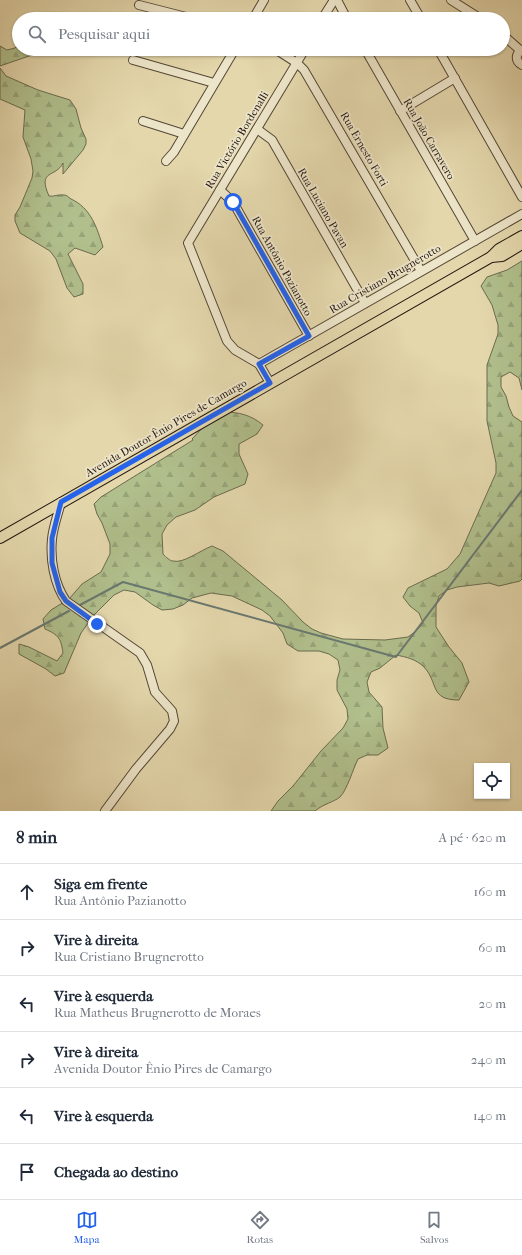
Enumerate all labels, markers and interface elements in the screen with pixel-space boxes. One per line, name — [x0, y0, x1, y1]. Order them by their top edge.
search box — [12, 12, 510, 56]
icon: search — [26, 23, 48, 45]
text: Pesquisar aqui — [58, 25, 150, 43]
street label: Rua Victório Bordenalli — [203, 88, 272, 191]
street label: Rua João Carravero — [400, 96, 458, 182]
street label: Rua Ernesto Forti — [337, 109, 391, 189]
street label: Rua Luciano Pavan — [295, 166, 351, 251]
route start — [224, 193, 242, 211]
street label: Rua Antônio Pazianotto — [249, 214, 315, 318]
street label: Rua Cristiano Brugnerotto — [327, 241, 443, 316]
street label: Avenida Doutor Ênio Pires de Camargo — [82, 376, 249, 480]
route end — [88, 615, 106, 633]
map controls — [474, 763, 510, 799]
button: locate — [474, 763, 510, 799]
text: 8 min — [16, 827, 57, 847]
text: A pé · 620 m — [439, 830, 506, 845]
text: Siga em frente — [54, 875, 147, 893]
icon: ahead — [16, 881, 38, 903]
text: 160 m — [474, 884, 506, 899]
text: Rua Antônio Pazianotto — [54, 893, 186, 908]
text: Vire à direita — [54, 931, 138, 949]
icon: right — [16, 937, 38, 959]
text: 60 m — [478, 940, 506, 955]
text: Rua Cristiano Brugnerotto — [54, 949, 204, 964]
text: Vire à esquerda — [54, 987, 153, 1005]
icon: left — [16, 993, 38, 1015]
text: 20 m — [479, 996, 506, 1011]
text: Rua Matheus Brugnerotto de Moraes — [54, 1005, 261, 1020]
text: Vire à direita — [54, 1043, 138, 1061]
icon: right — [16, 1049, 38, 1071]
text: 240 m — [471, 1052, 506, 1067]
text: Avenida Doutor Ênio Pires de Camargo — [54, 1061, 272, 1076]
icon: left — [16, 1105, 38, 1127]
text: Vire à esquerda — [54, 1107, 153, 1125]
text: 140 m — [473, 1108, 506, 1123]
icon: arrive — [16, 1161, 38, 1183]
text: Chegada ao destino — [54, 1163, 178, 1181]
tab: Mapa — [73, 1209, 100, 1246]
tab: Rotas — [247, 1209, 273, 1246]
tab: Salvos — [420, 1209, 449, 1246]

